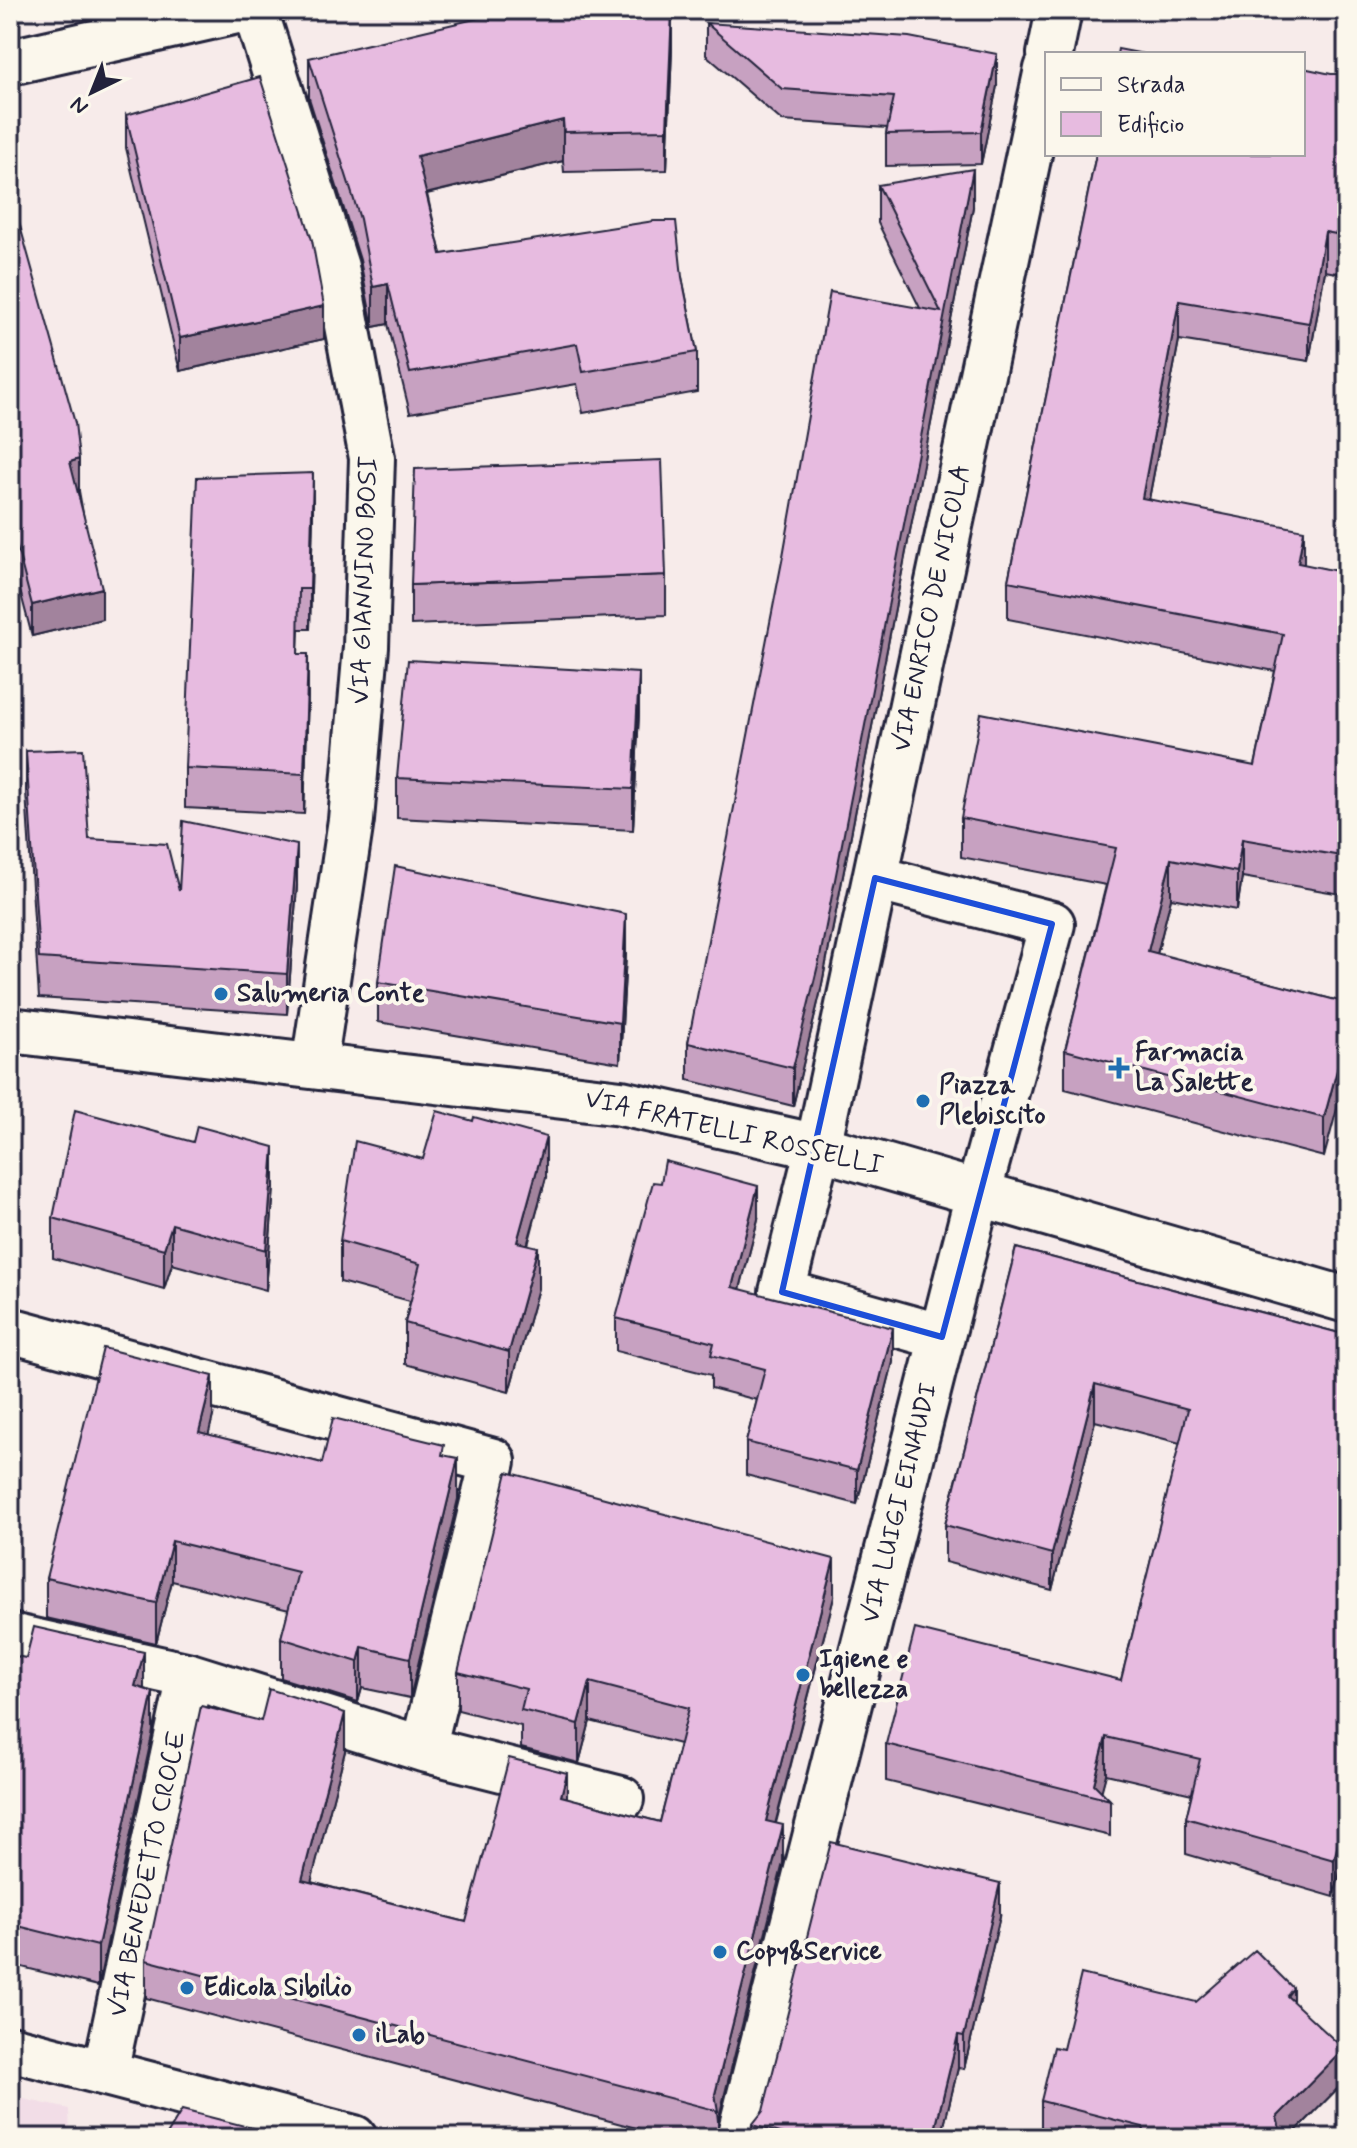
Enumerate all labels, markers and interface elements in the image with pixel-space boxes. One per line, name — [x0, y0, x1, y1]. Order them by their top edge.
north arrow — [52, 52, 132, 132]
legend — [1045, 52, 1305, 156]
text: Strada — [1117, 70, 1186, 101]
text: N — [65, 90, 95, 120]
text: Edificio — [1117, 110, 1184, 141]
street label: VIA GIANNINO BOSI — [344, 455, 386, 705]
street label: VIA ENRICO DE NICOLA — [885, 461, 979, 755]
place label: Salumeria Conte — [237, 977, 425, 1011]
marker: Salumeria Conte — [212, 985, 230, 1003]
place label: Farmacia La Salette — [1135, 1036, 1253, 1100]
marker: Farmacia La Salette — [1110, 1059, 1128, 1077]
place label: Piazza Plebiscito — [939, 1069, 1046, 1133]
street label: VIA FRATELLI ROSSELLI — [582, 1082, 886, 1184]
marker: Piazza Plebiscito — [914, 1092, 932, 1110]
street label: VIA LUIGI EINAUDI — [854, 1379, 946, 1627]
place label: Igiene e bellezza — [819, 1643, 908, 1707]
marker: Igiene e bellezza — [794, 1666, 812, 1684]
street label: VIA BENEDETTO CROCE — [101, 1728, 195, 2020]
place label: Copy&Service — [736, 1935, 882, 1969]
marker: Copy&Service — [711, 1943, 729, 1961]
place label: Edicola Sibilio — [203, 1971, 352, 2005]
marker: Edicola Sibilio — [178, 1979, 196, 1997]
place label: iLab — [375, 2018, 425, 2052]
marker: iLab — [350, 2026, 368, 2044]

